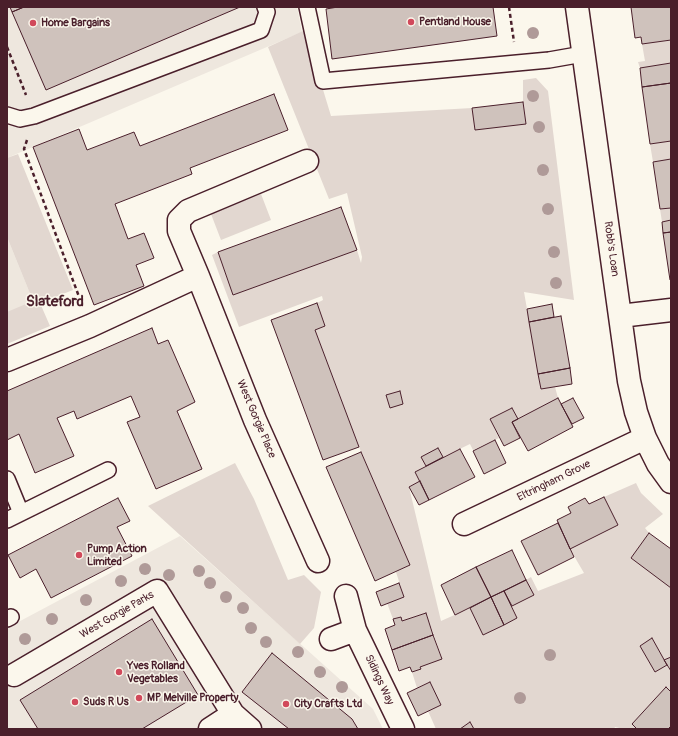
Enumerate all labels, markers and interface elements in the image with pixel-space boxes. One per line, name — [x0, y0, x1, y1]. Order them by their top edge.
place label: Pentland House — [419, 15, 491, 29]
place label: Home Bargains — [41, 16, 110, 30]
marker: Pentland House — [406, 17, 416, 27]
marker: Home Bargains — [28, 18, 38, 28]
street label: Robb's Loan — [601, 221, 621, 277]
district label: Slateford — [26, 293, 84, 311]
street label: West Gorgie Place — [234, 378, 278, 460]
street label: Eltringham Grove — [515, 458, 593, 504]
place label: Pump Action Limited — [87, 542, 147, 568]
marker: Pump Action Limited — [74, 550, 84, 560]
street label: West Gorgie Parks — [78, 588, 156, 642]
street label: Sidings Way — [362, 653, 396, 707]
place label: Yves Rolland Vegetables — [127, 659, 185, 685]
marker: Yves Rolland Vegetables — [114, 667, 124, 677]
place label: MP Melville Property — [147, 691, 239, 705]
marker: MP Melville Property — [134, 693, 144, 703]
place label: Suds R Us — [83, 695, 129, 709]
marker: Suds R Us — [70, 697, 80, 707]
place label: City Crafts Ltd — [294, 697, 362, 711]
marker: City Crafts Ltd — [281, 699, 291, 709]

